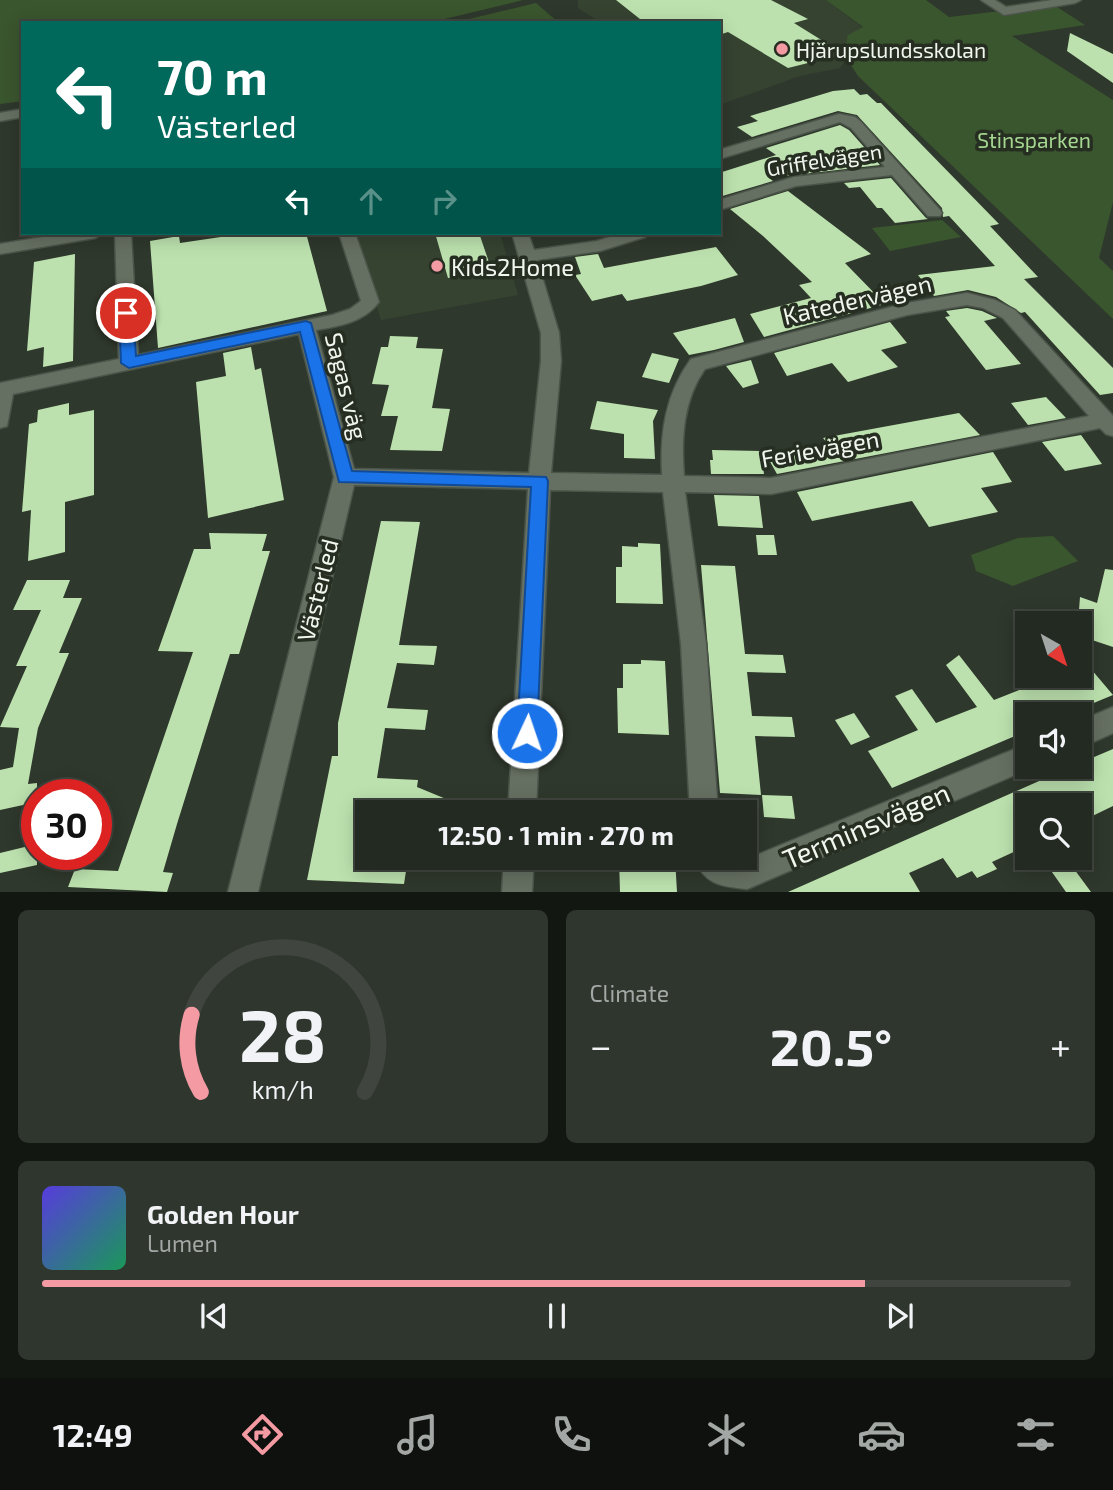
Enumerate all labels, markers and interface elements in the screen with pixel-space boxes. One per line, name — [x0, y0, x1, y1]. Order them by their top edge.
place label: Hjärupslundsskolan — [796, 37, 986, 63]
marker: Hjärupslundsskolan — [774, 41, 790, 57]
text: 70 m — [157, 46, 268, 105]
icon: left — [42, 49, 133, 140]
text: Västerled — [157, 106, 297, 144]
park label: Stinsparken — [977, 127, 1091, 152]
street label: Griffelvägen — [765, 138, 883, 180]
icon: left — [279, 182, 317, 220]
icon: ahead — [352, 182, 390, 220]
icon: right — [425, 182, 463, 220]
place label: Kids2Home — [451, 252, 574, 281]
marker: Kids2Home — [429, 258, 445, 274]
street label: Katedervägen — [780, 268, 934, 330]
pin — [96, 283, 156, 343]
icon: arrive — [107, 294, 145, 332]
street label: Sagas väg — [320, 329, 374, 443]
street label: Ferievägen — [759, 423, 881, 473]
street label: Västerled — [290, 536, 344, 644]
north arrow — [1015, 611, 1092, 688]
map controls — [1015, 611, 1092, 870]
position arrow — [490, 696, 564, 770]
button: sound — [1015, 702, 1092, 779]
street label: Terminsvägen — [777, 775, 955, 875]
speed limit sign: 30 — [21, 779, 112, 870]
button: search — [1015, 793, 1092, 870]
text: 12:50 · 1 min · 270 m — [438, 819, 674, 850]
text: Climate — [590, 979, 669, 1007]
text: 28 — [239, 990, 327, 1078]
text: 20.5° — [770, 1014, 892, 1076]
text: − — [590, 1022, 612, 1068]
text: + — [1050, 1022, 1071, 1068]
text: km/h — [252, 1074, 314, 1104]
text: Golden Hour — [147, 1198, 299, 1229]
text: Lumen — [147, 1229, 218, 1257]
icon: previous — [195, 1297, 233, 1335]
icon: pause — [538, 1297, 576, 1335]
icon: next — [881, 1297, 919, 1335]
icon: directions — [238, 1410, 287, 1459]
icon: music — [393, 1410, 442, 1459]
icon: phone — [547, 1410, 596, 1459]
icon: climate — [702, 1410, 751, 1459]
icon: car — [857, 1410, 906, 1459]
icon: filters — [1011, 1410, 1060, 1459]
text: 12:49 — [53, 1415, 133, 1453]

